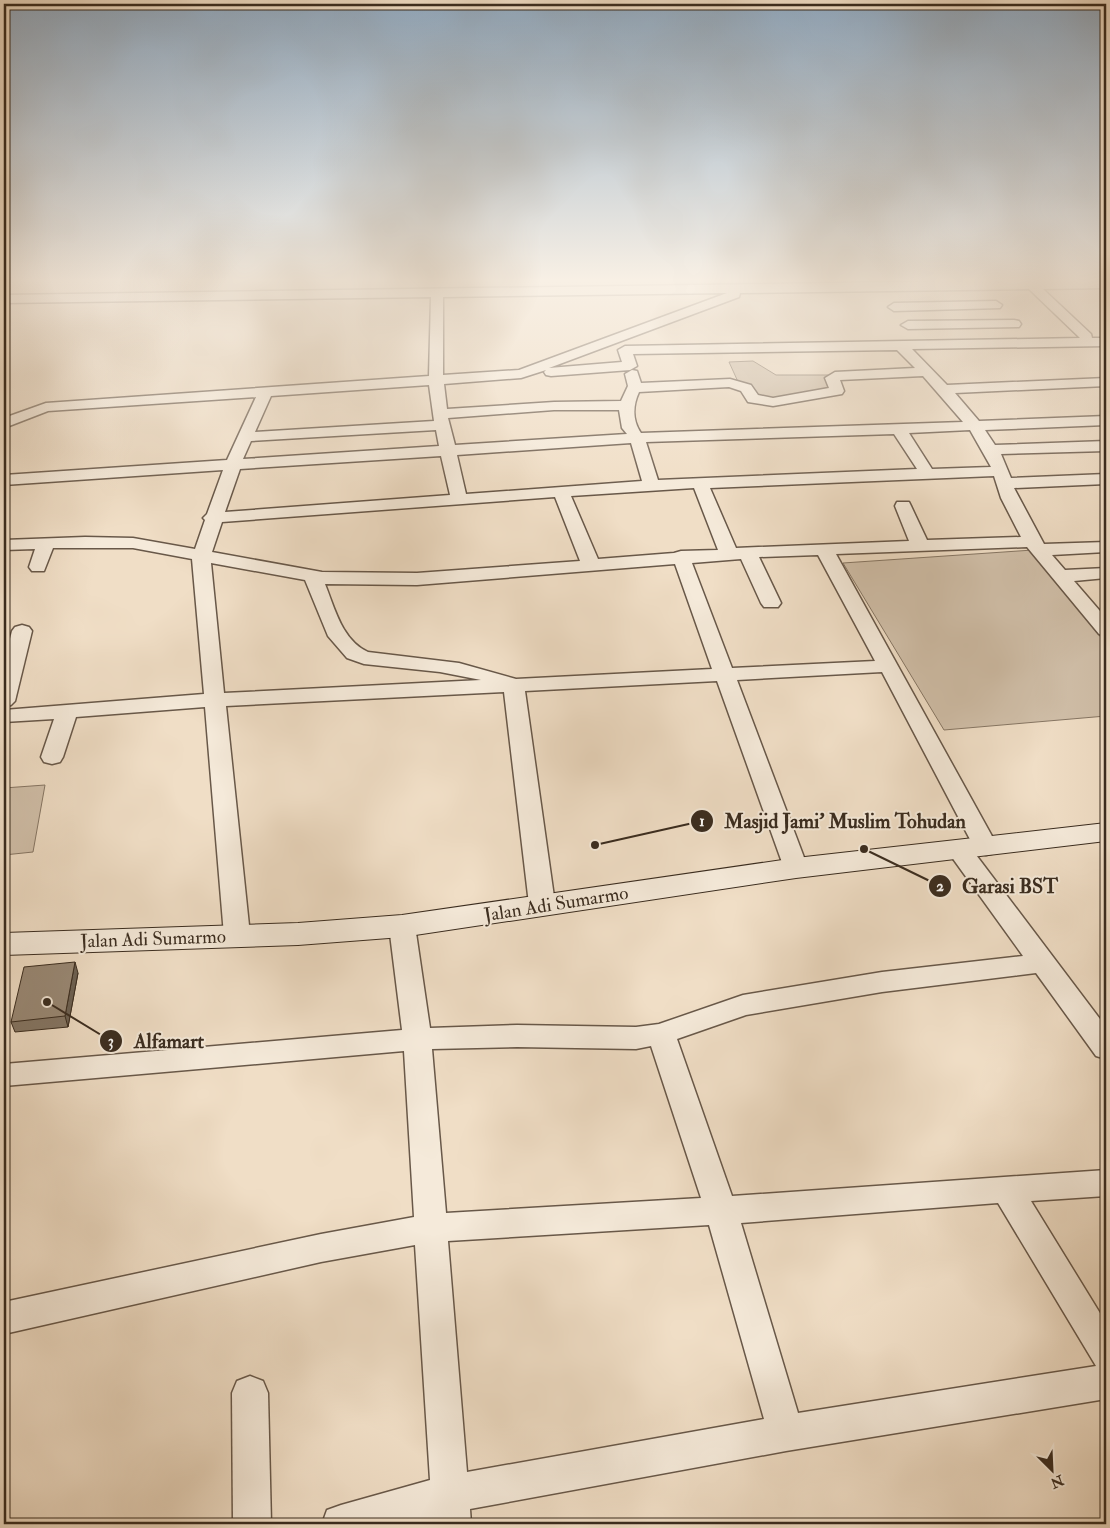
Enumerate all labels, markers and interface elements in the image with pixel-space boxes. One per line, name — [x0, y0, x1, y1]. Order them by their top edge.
callout: Masjid Jami' Muslim Tohudan — [689, 803, 976, 838]
text: Masjid Jami' Muslim Tohudan — [723, 809, 966, 834]
text: 1 — [699, 812, 705, 831]
callout: Garasi BST — [927, 869, 1068, 904]
text: Garasi BST — [962, 874, 1058, 899]
text: 2 — [936, 877, 944, 896]
street label: Jalan Adi Sumarmo — [481, 881, 630, 927]
street label: Jalan Adi Sumarmo — [79, 924, 226, 954]
callout: Alfamart — [99, 1023, 214, 1058]
text: Alfamart — [133, 1029, 205, 1054]
text: 3 — [108, 1032, 114, 1051]
north arrow — [1028, 1446, 1078, 1496]
text: N — [1047, 1471, 1067, 1492]

